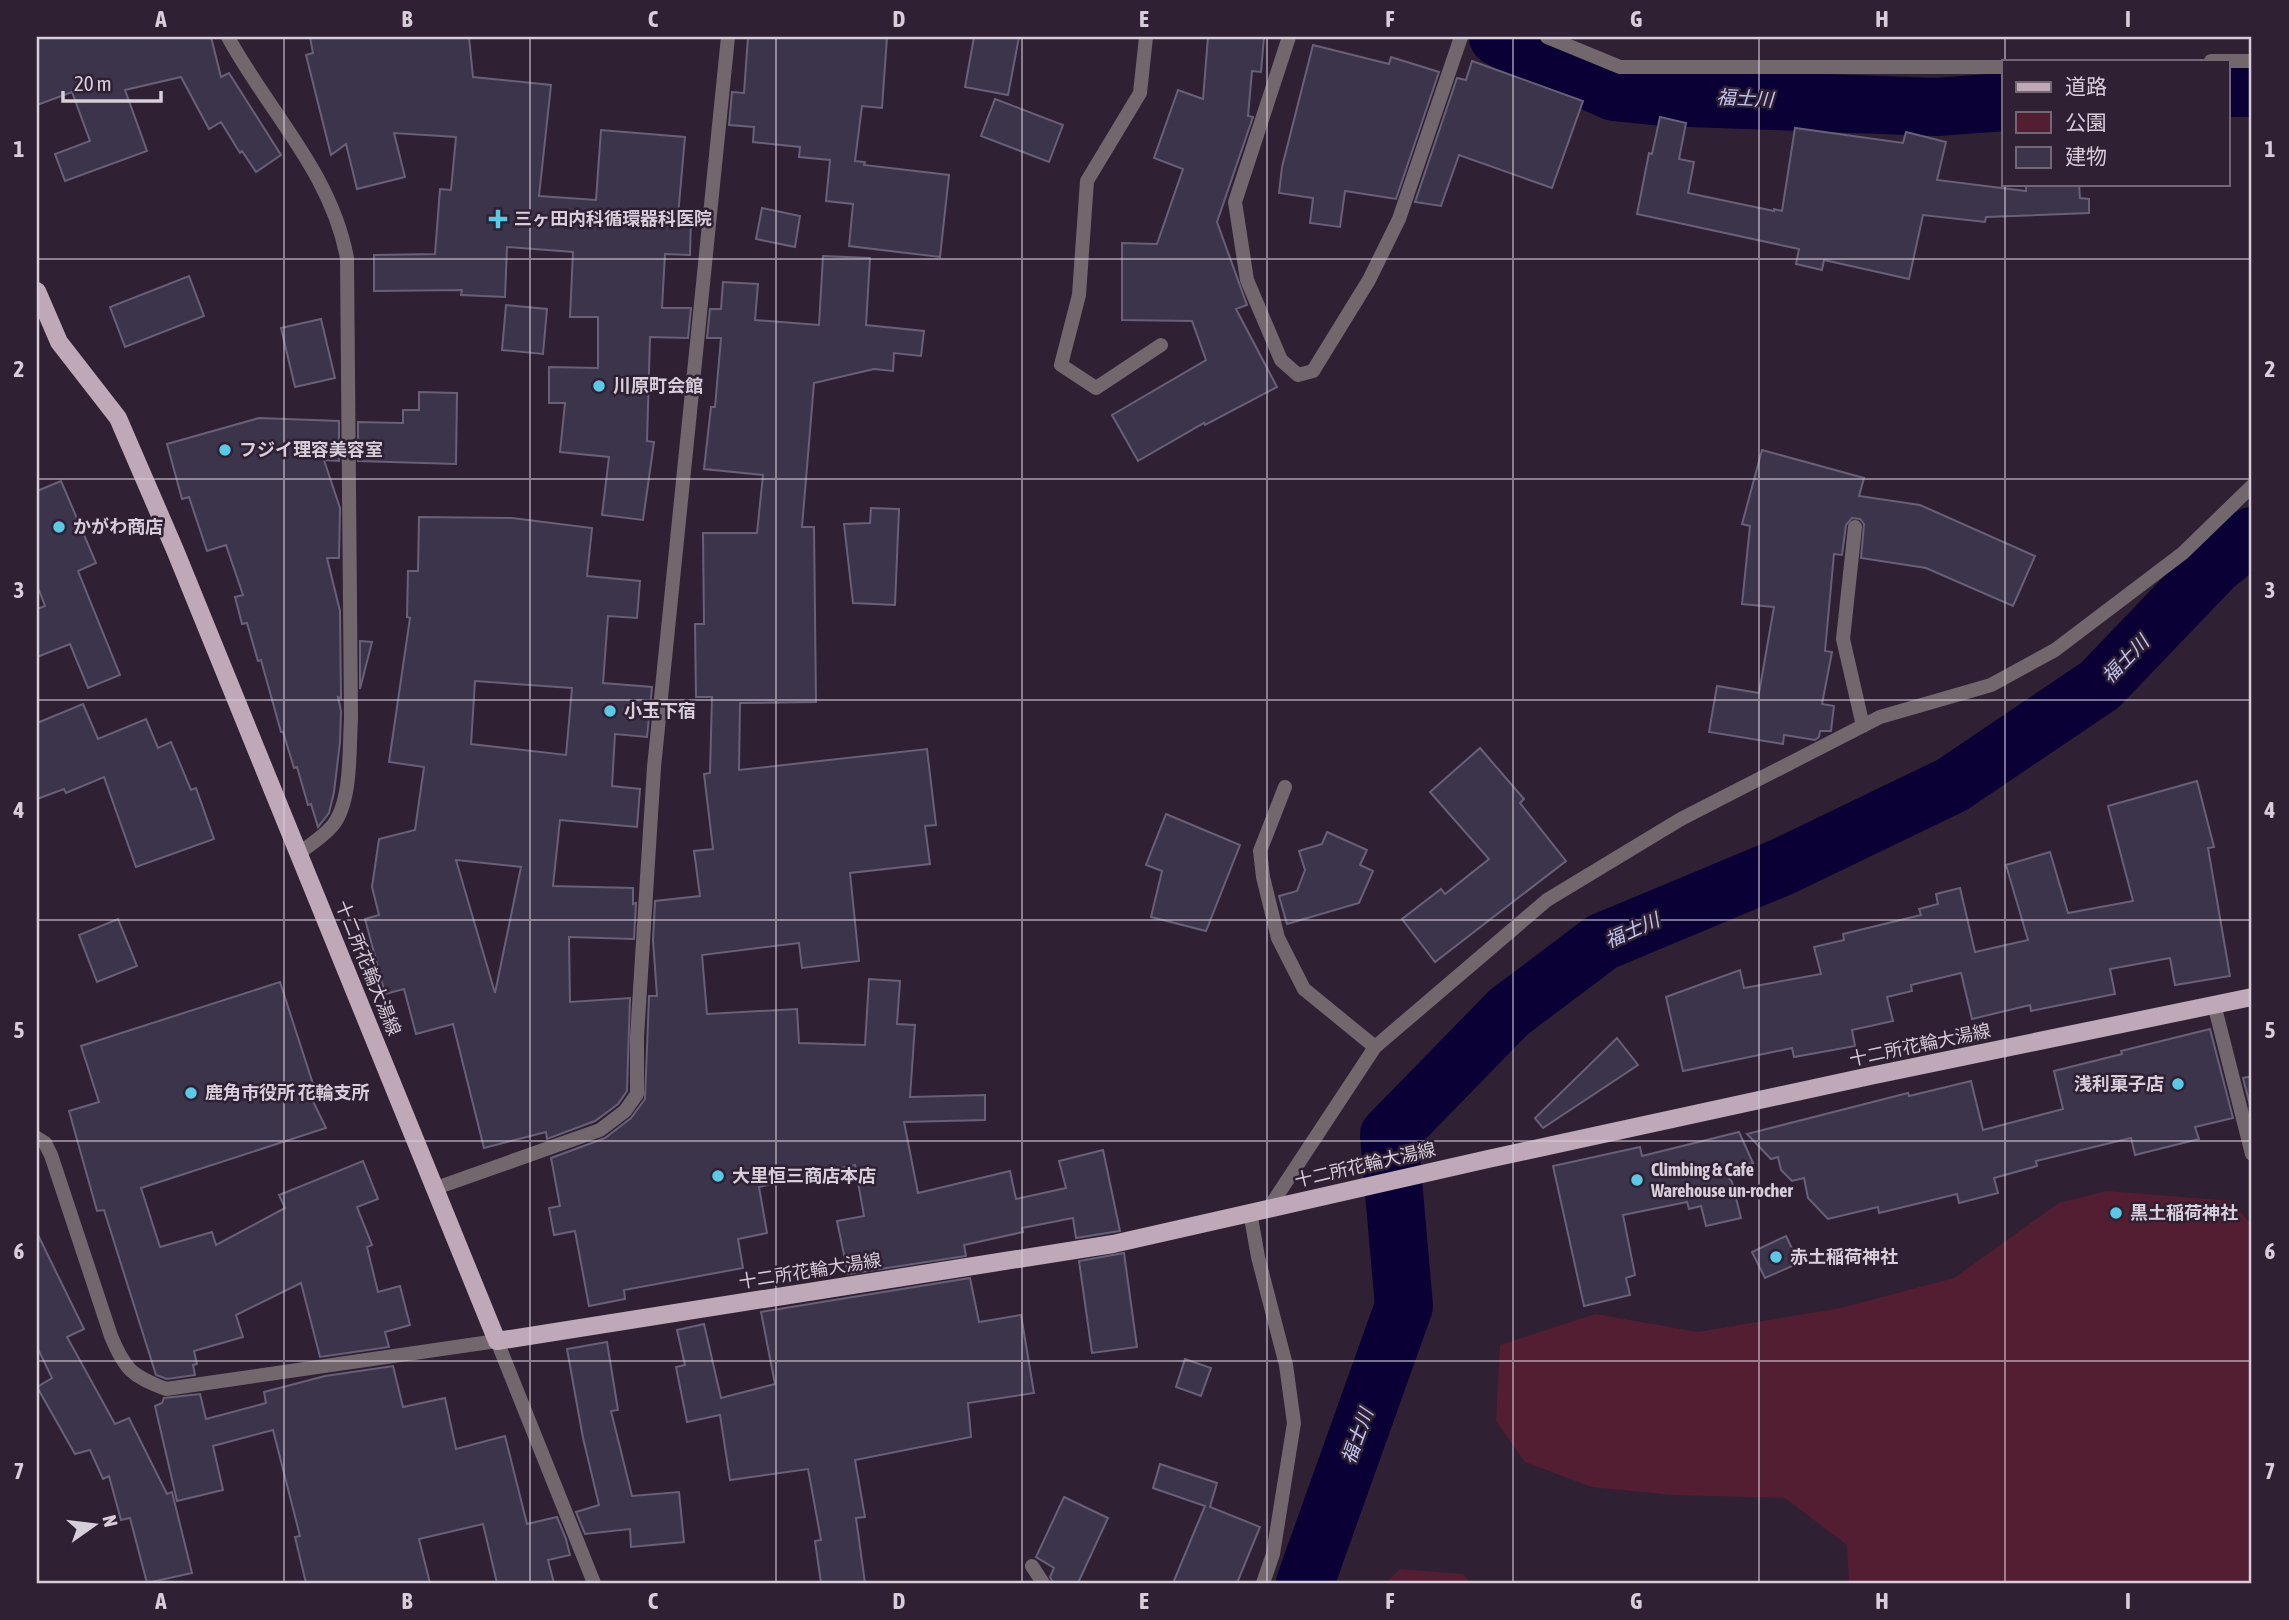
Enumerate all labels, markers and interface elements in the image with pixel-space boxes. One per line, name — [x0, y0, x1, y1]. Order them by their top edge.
text: A — [154, 6, 167, 32]
text: B — [402, 6, 413, 32]
text: C — [648, 6, 659, 32]
text: D — [893, 6, 906, 32]
text: E — [1139, 6, 1149, 32]
text: F — [1385, 6, 1395, 32]
text: G — [1630, 6, 1642, 32]
text: H — [1875, 6, 1889, 32]
text: I — [2125, 6, 2131, 32]
scale bar — [63, 60, 161, 104]
legend — [2002, 60, 2230, 186]
text: 20 m — [74, 71, 112, 95]
text: 道路 — [2065, 74, 2107, 98]
water label: 福士川 — [1716, 86, 1776, 111]
text: 公園 — [2065, 110, 2107, 134]
text: 1 — [14, 136, 25, 162]
text: 1 — [2265, 136, 2276, 162]
text: 建物 — [2065, 144, 2107, 168]
place label: 三ヶ田内科循環器科医院 — [514, 208, 712, 229]
marker: 三ヶ田内科循環器科医院 — [488, 209, 508, 229]
text: 2 — [14, 356, 24, 382]
text: 2 — [2265, 356, 2275, 382]
place label: 川原町会館 — [613, 375, 703, 396]
marker: 川原町会館 — [591, 378, 607, 394]
place label: フジイ理容美容室 — [239, 439, 383, 460]
marker: フジイ理容美容室 — [217, 442, 233, 458]
place label: かがわ商店 — [73, 516, 163, 537]
marker: かがわ商店 — [51, 519, 67, 535]
text: 3 — [14, 577, 24, 603]
text: 3 — [2265, 577, 2275, 603]
water label: 福士川 — [2097, 629, 2154, 687]
place label: 小玉下宿 — [624, 700, 696, 721]
marker: 小玉下宿 — [602, 703, 618, 719]
text: 4 — [13, 797, 25, 823]
text: 4 — [2264, 797, 2276, 823]
street label: 十二所花輪大湯線 — [332, 897, 405, 1039]
water label: 福士川 — [1601, 908, 1664, 952]
text: 5 — [14, 1017, 25, 1043]
text: 5 — [2265, 1017, 2276, 1043]
street label: 十二所花輪大湯線 — [1847, 1019, 1993, 1070]
place label: 浅利菓子店 — [2074, 1073, 2164, 1094]
marker: 浅利菓子店 — [2170, 1076, 2186, 1092]
place label: 鹿角市役所 花輪支所 — [205, 1082, 369, 1103]
marker: 鹿角市役所 花輪支所 — [183, 1085, 199, 1101]
street label: 十二所花輪大湯線 — [1292, 1138, 1437, 1191]
place label: Climbing & Cafe Warehouse un-rocher — [1650, 1159, 1793, 1201]
place label: 大里恒三商店本店 — [732, 1165, 876, 1186]
marker: 大里恒三商店本店 — [710, 1168, 726, 1184]
marker: Climbing & Cafe Warehouse un-rocher — [1629, 1172, 1645, 1188]
place label: 黒土稲荷神社 — [2130, 1202, 2238, 1223]
marker: 黒土稲荷神社 — [2108, 1205, 2124, 1221]
text: 6 — [14, 1238, 25, 1264]
text: 6 — [2265, 1238, 2276, 1264]
place label: 赤土稲荷神社 — [1790, 1246, 1898, 1267]
street label: 十二所花輪大湯線 — [737, 1249, 883, 1292]
marker: 赤土稲荷神社 — [1768, 1249, 1784, 1265]
water label: 福士川 — [1337, 1404, 1378, 1467]
text: 7 — [14, 1458, 24, 1484]
text: 7 — [2265, 1458, 2275, 1484]
north arrow — [60, 1490, 130, 1560]
text: N — [98, 1513, 123, 1529]
text: A — [154, 1588, 167, 1614]
text: B — [402, 1588, 413, 1614]
text: C — [648, 1588, 659, 1614]
text: D — [893, 1588, 906, 1614]
text: E — [1139, 1588, 1149, 1614]
text: F — [1385, 1588, 1395, 1614]
text: G — [1630, 1588, 1642, 1614]
text: H — [1875, 1588, 1889, 1614]
text: I — [2125, 1588, 2131, 1614]

